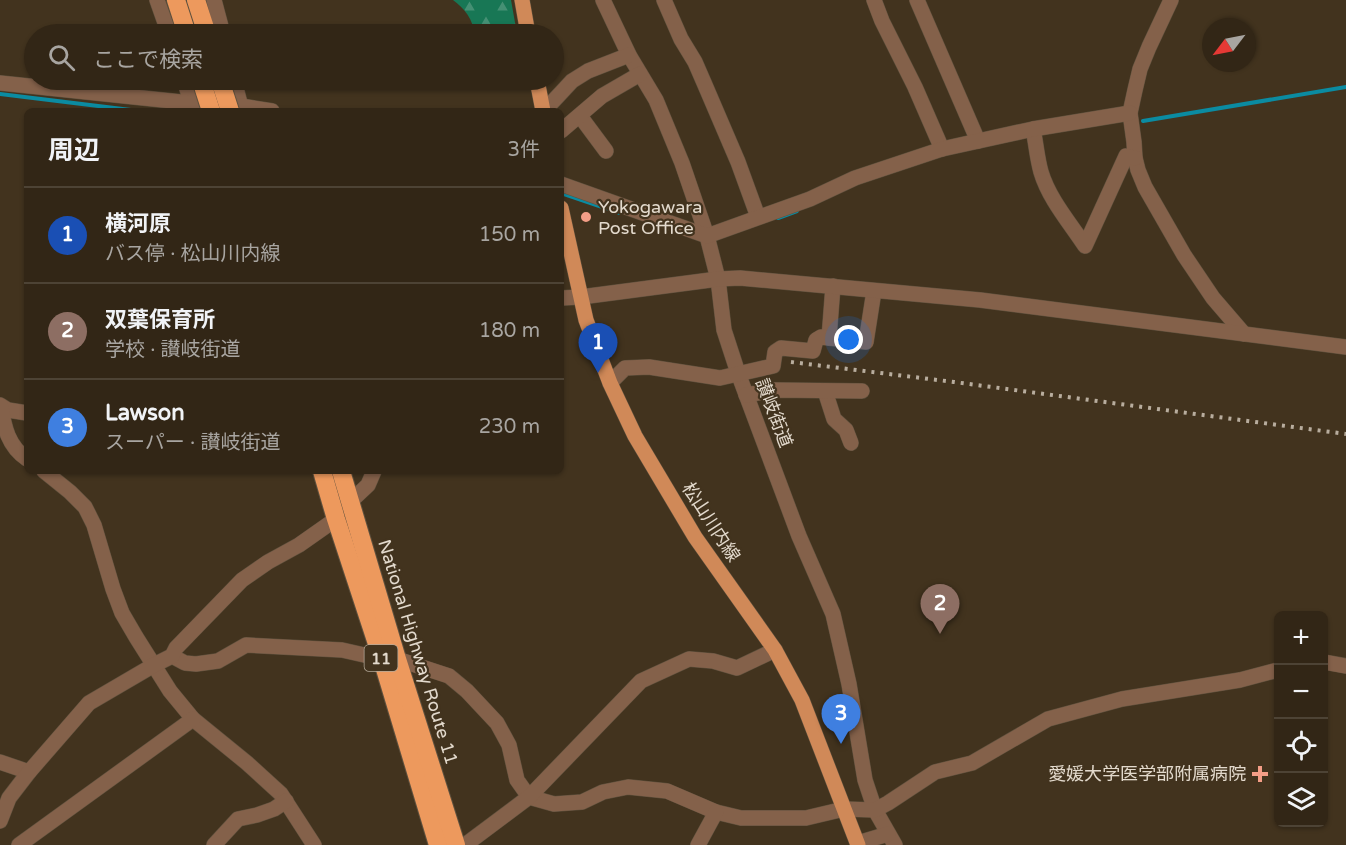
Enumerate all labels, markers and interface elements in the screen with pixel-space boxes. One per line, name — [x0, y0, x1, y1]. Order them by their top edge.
north arrow — [1202, 18, 1256, 72]
search box — [24, 24, 564, 90]
icon: search — [45, 41, 78, 74]
text: ここで検索 — [93, 47, 203, 73]
text: 周辺 — [48, 135, 100, 166]
text: 3件 — [507, 138, 540, 162]
place label: Yokogawara Post Office — [598, 196, 702, 239]
marker: Yokogawara Post Office — [579, 210, 593, 224]
text: 横河原 — [105, 211, 171, 237]
text: 1 — [61, 223, 74, 247]
text: 150 m — [479, 223, 540, 247]
text: バス停 · 松山川内線 — [105, 242, 281, 266]
text: 双葉保育所 — [105, 307, 215, 333]
text: 2 — [61, 319, 74, 343]
text: 180 m — [479, 319, 540, 343]
pin: 1 — [578, 324, 618, 373]
your location — [834, 325, 863, 354]
text: 学校 · 讃岐街道 — [105, 338, 241, 362]
street label: 讃岐街道 — [751, 375, 797, 451]
text: Lawson — [105, 400, 185, 426]
text: 3 — [61, 415, 74, 439]
text: 230 m — [479, 415, 540, 439]
text: スーパー · 讃岐街道 — [105, 431, 280, 455]
street label: 松山川内線 — [677, 478, 745, 566]
street label: National Highway Route 11 — [373, 537, 463, 767]
pin: 2 — [920, 584, 960, 634]
map controls — [1274, 611, 1328, 827]
button: + — [1274, 611, 1328, 665]
road number: 11 — [364, 645, 398, 671]
button: − — [1274, 665, 1328, 719]
pin: 3 — [822, 694, 860, 744]
button: locate — [1274, 719, 1328, 773]
place label: 愛媛大学医学部附属病院 — [1048, 763, 1246, 785]
marker: 愛媛大学医学部附属病院 — [1251, 765, 1269, 783]
button: layers — [1274, 773, 1328, 827]

